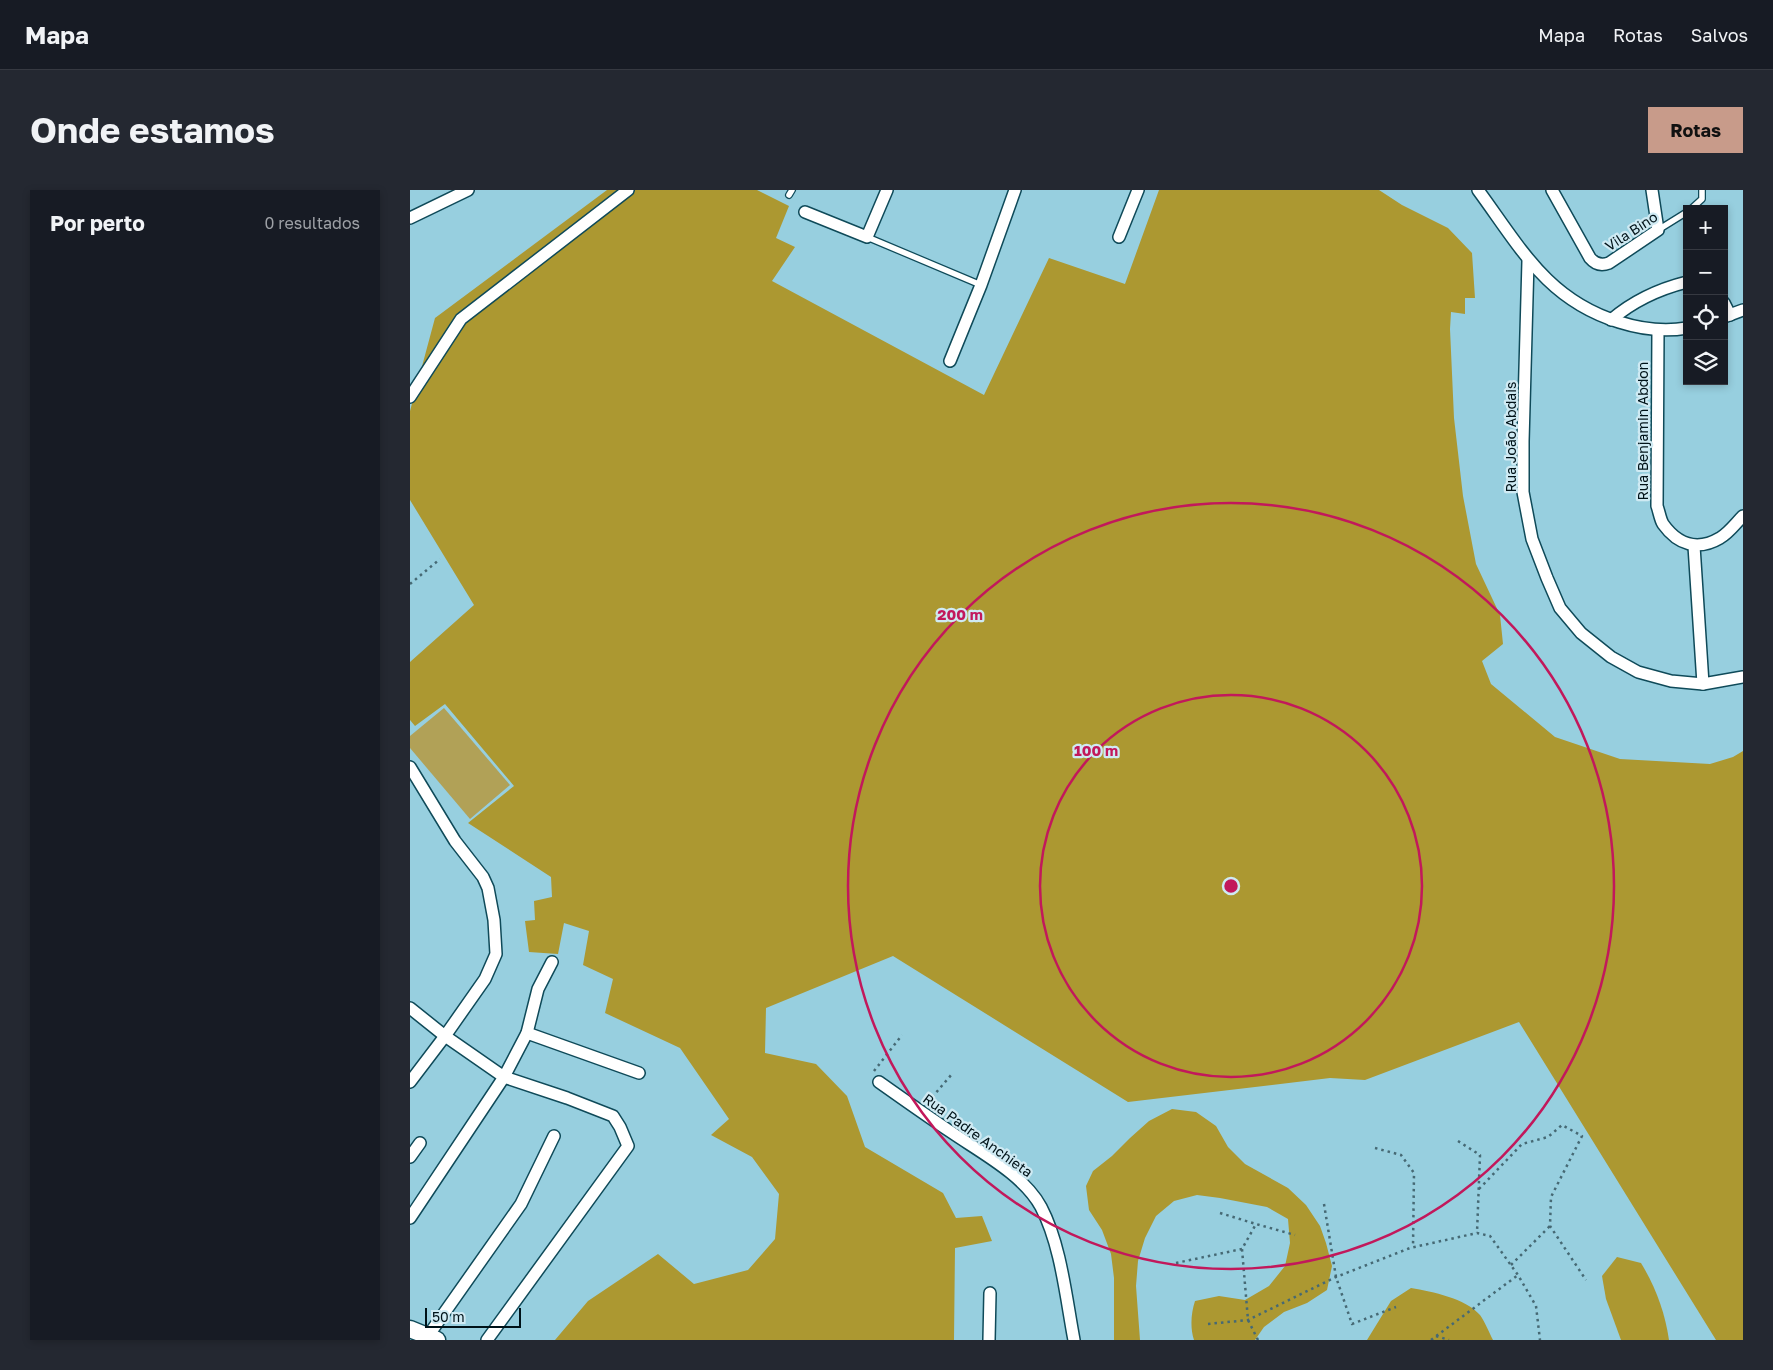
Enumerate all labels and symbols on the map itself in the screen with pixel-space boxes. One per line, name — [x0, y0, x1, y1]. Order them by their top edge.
street label: Vila Bino — [1602, 208, 1660, 254]
street label: Rua Benjamin Abdon — [1634, 362, 1651, 500]
street label: Rua João Abdais — [1502, 382, 1519, 492]
text: 200 m — [937, 605, 983, 623]
text: 100 m — [1074, 741, 1118, 759]
centre of rings — [1222, 877, 1240, 895]
street label: Rua Padre Anchieta — [920, 1090, 1036, 1180]
scale bar — [425, 1305, 521, 1328]

